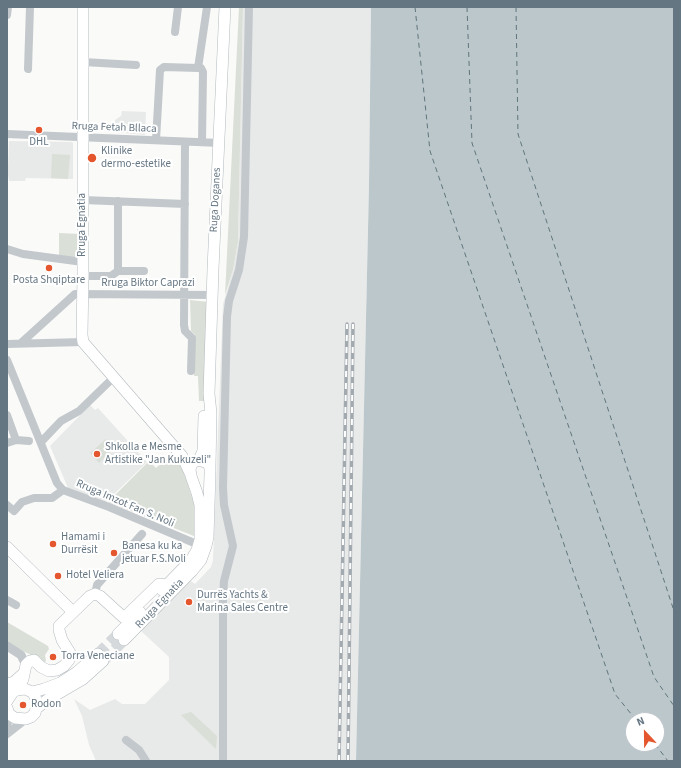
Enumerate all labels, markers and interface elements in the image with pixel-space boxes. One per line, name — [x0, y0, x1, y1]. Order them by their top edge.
street label: Rruga Fetah Bllaca — [71, 120, 157, 136]
marker: DHL — [34, 125, 44, 135]
place label: DHL — [29, 136, 49, 150]
place label: Klinike dermo-estetike — [101, 145, 171, 171]
marker: Klinike dermo-estetike — [86, 152, 98, 164]
street label: Ruga Doganes — [208, 167, 224, 233]
street label: Rruga Egnatia — [76, 193, 90, 257]
marker: Posta Shqiptare — [44, 263, 54, 273]
place label: Posta Shqiptare — [13, 274, 85, 288]
street label: Rruga Biktor Caprazi — [101, 277, 195, 291]
place label: Shkolla e Mesme Artistike "Jan Kukuzeli" — [105, 441, 211, 467]
marker: Shkolla e Mesme Artistike "Jan Kukuzeli" — [92, 449, 102, 459]
street label: Rruga Imzot Fan S. Noli — [74, 477, 176, 531]
place label: Hamami i Durrësit — [61, 531, 105, 557]
marker: Hamami i Durrësit — [48, 539, 58, 549]
place label: Banesa ku ka jetuar F.S.Noli — [122, 540, 186, 566]
marker: Banesa ku ka jetuar F.S.Noli — [109, 548, 119, 558]
place label: Hotel Veliera — [66, 569, 124, 583]
marker: Hotel Veliera — [53, 571, 63, 581]
street label: Rruga Egnatia — [133, 576, 187, 632]
place label: Durrës Yachts & Marina Sales Centre — [197, 589, 288, 615]
marker: Durrës Yachts & Marina Sales Centre — [184, 597, 194, 607]
place label: Torra Veneciane — [61, 650, 134, 664]
marker: Torra Veneciane — [48, 652, 58, 662]
place label: Rodon — [31, 698, 61, 712]
marker: Rodon — [18, 700, 28, 710]
north arrow — [625, 712, 665, 752]
text: N — [634, 713, 647, 730]

